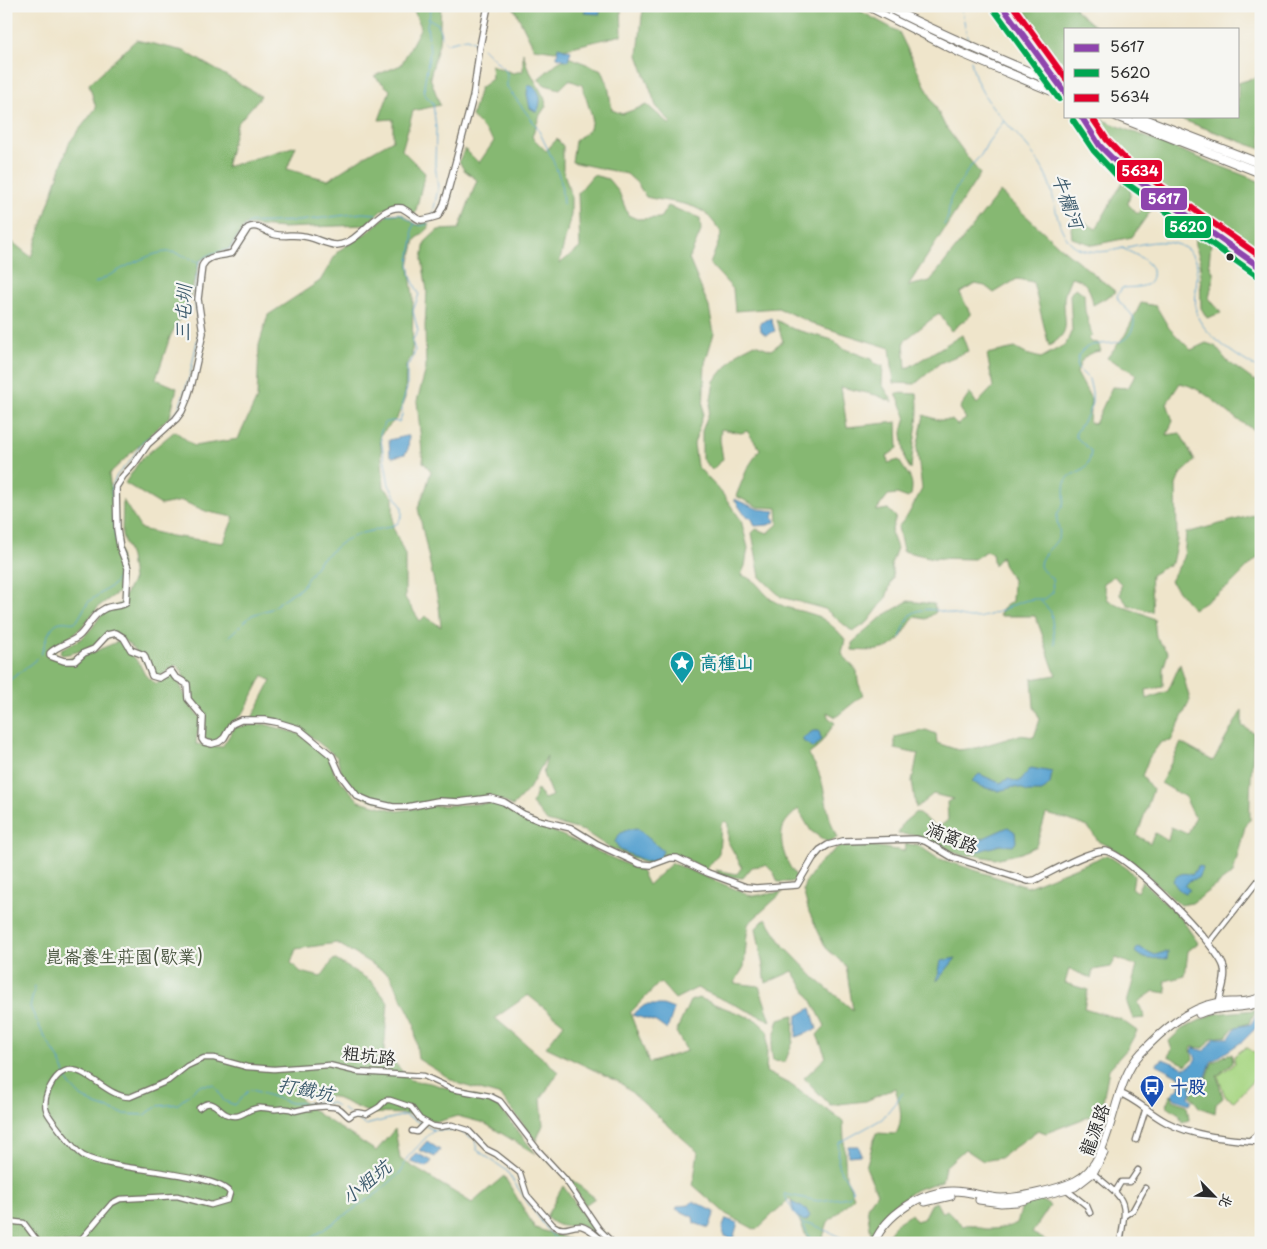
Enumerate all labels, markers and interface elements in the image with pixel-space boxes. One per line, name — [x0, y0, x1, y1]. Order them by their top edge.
legend — [1064, 28, 1240, 118]
text: 5617 — [1110, 34, 1144, 57]
text: 5620 — [1110, 60, 1150, 83]
text: 5634 — [1110, 84, 1150, 107]
line badge: 5634 — [1116, 159, 1163, 183]
text: 5634 — [1121, 160, 1159, 181]
water label: 牛欄河 — [1046, 169, 1093, 235]
line badge: 5617 — [1140, 187, 1188, 211]
text: 5617 — [1148, 188, 1181, 209]
line badge: 5620 — [1164, 215, 1212, 239]
text: 5620 — [1169, 216, 1207, 237]
unlabelled marker — [1225, 252, 1235, 262]
water label: 三屯圳 — [167, 282, 197, 342]
place label: 高種山 — [700, 648, 754, 675]
place icon: 高種山 — [669, 650, 695, 684]
street label: 湳窩路 — [922, 814, 983, 859]
park label: 崑崙養生莊園(歇業) — [45, 942, 203, 969]
street label: 粗坑路 — [341, 1038, 398, 1071]
water label: 打鐵坑 — [276, 1069, 339, 1108]
place label: 十股 — [1170, 1072, 1206, 1099]
bus stop icon: 十股 — [1139, 1074, 1165, 1108]
street label: 龍源路 — [1072, 1099, 1116, 1159]
water label: 小粗坑 — [334, 1151, 398, 1210]
north arrow — [1190, 1172, 1240, 1222]
text: 北 — [1214, 1191, 1239, 1212]

